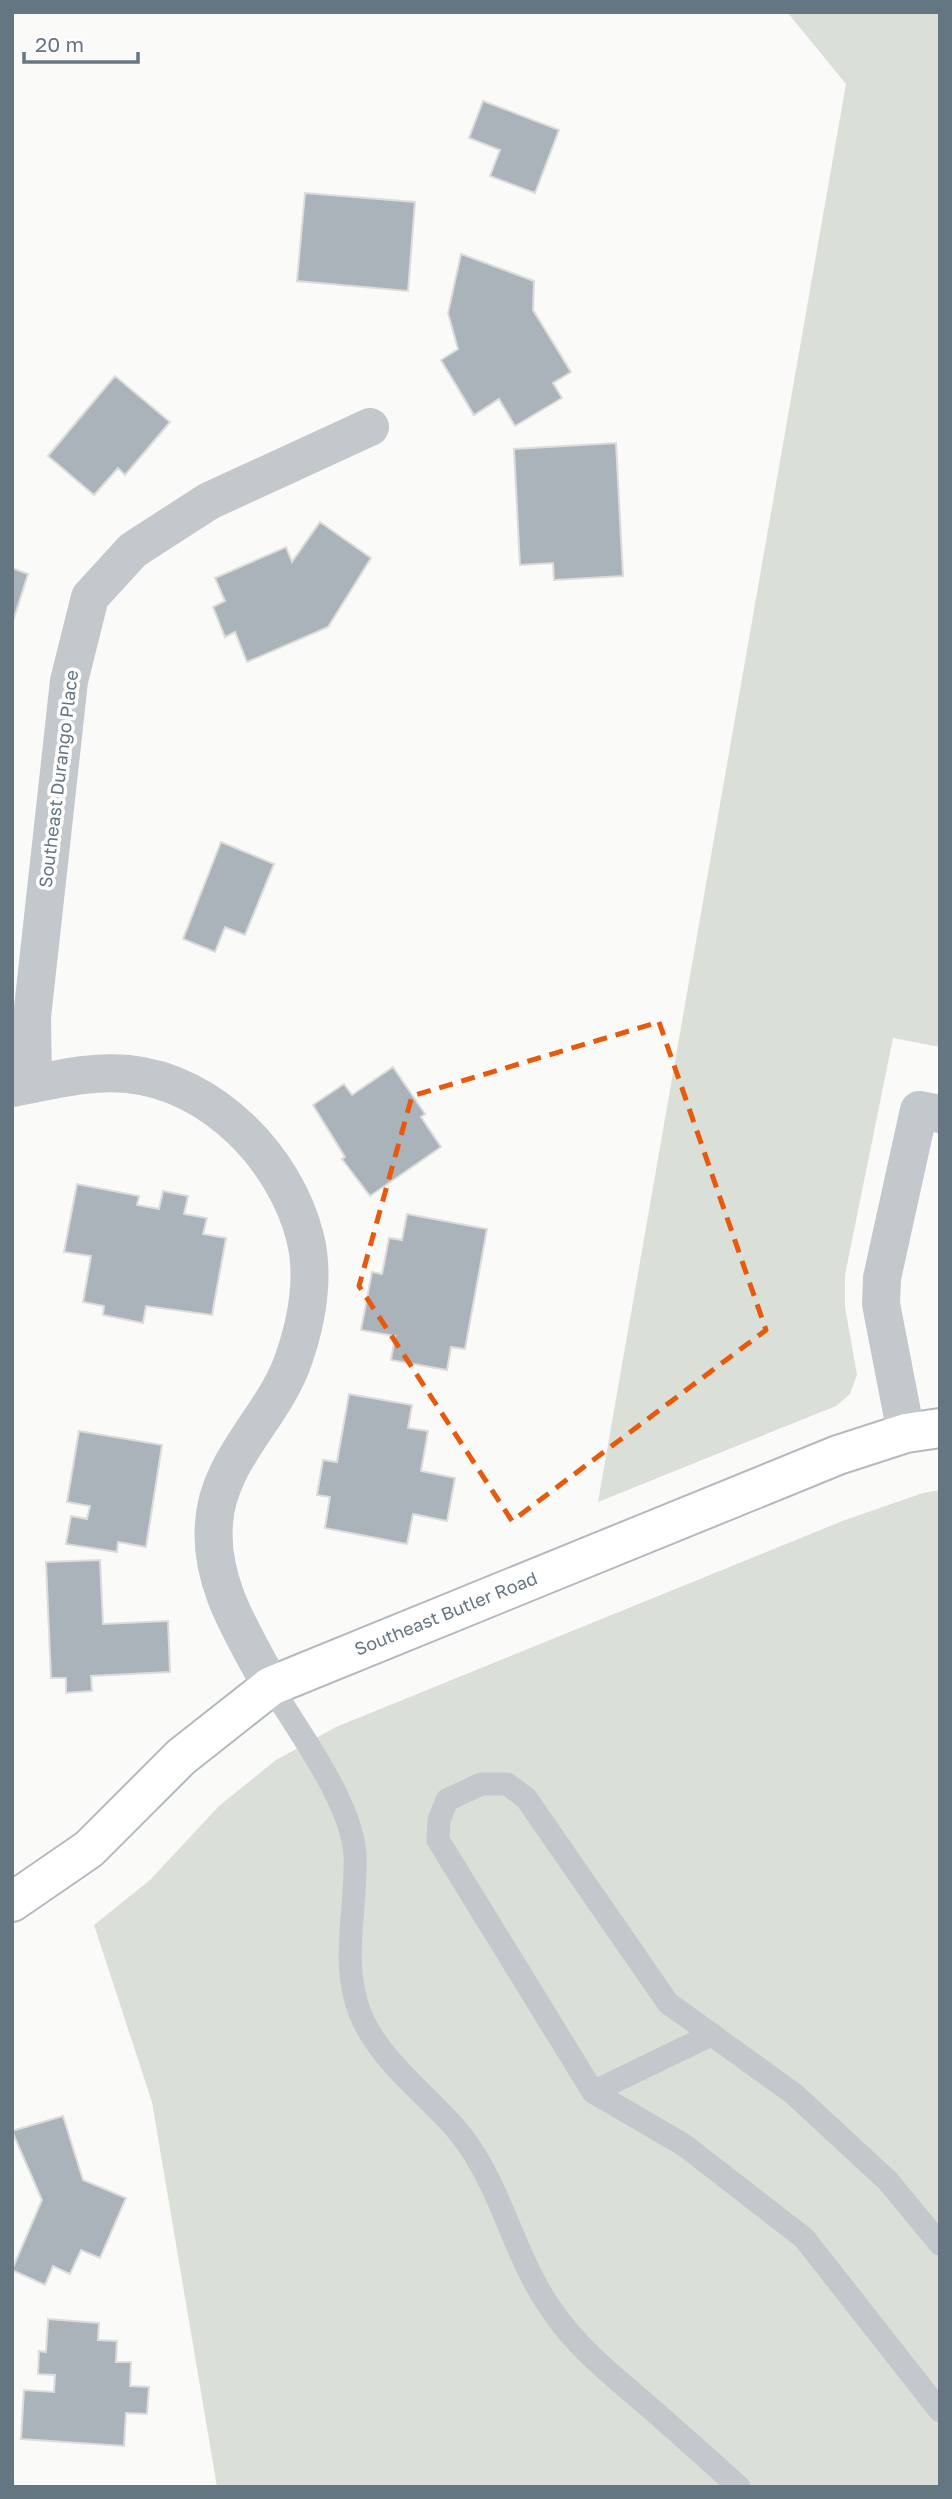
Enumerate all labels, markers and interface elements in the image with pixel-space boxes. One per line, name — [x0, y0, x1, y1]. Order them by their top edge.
scale bar — [24, 21, 138, 65]
text: 20 m — [35, 31, 84, 57]
street label: Southeast Durango Place — [34, 669, 82, 889]
street label: Southeast Butler Road — [351, 1566, 540, 1660]

